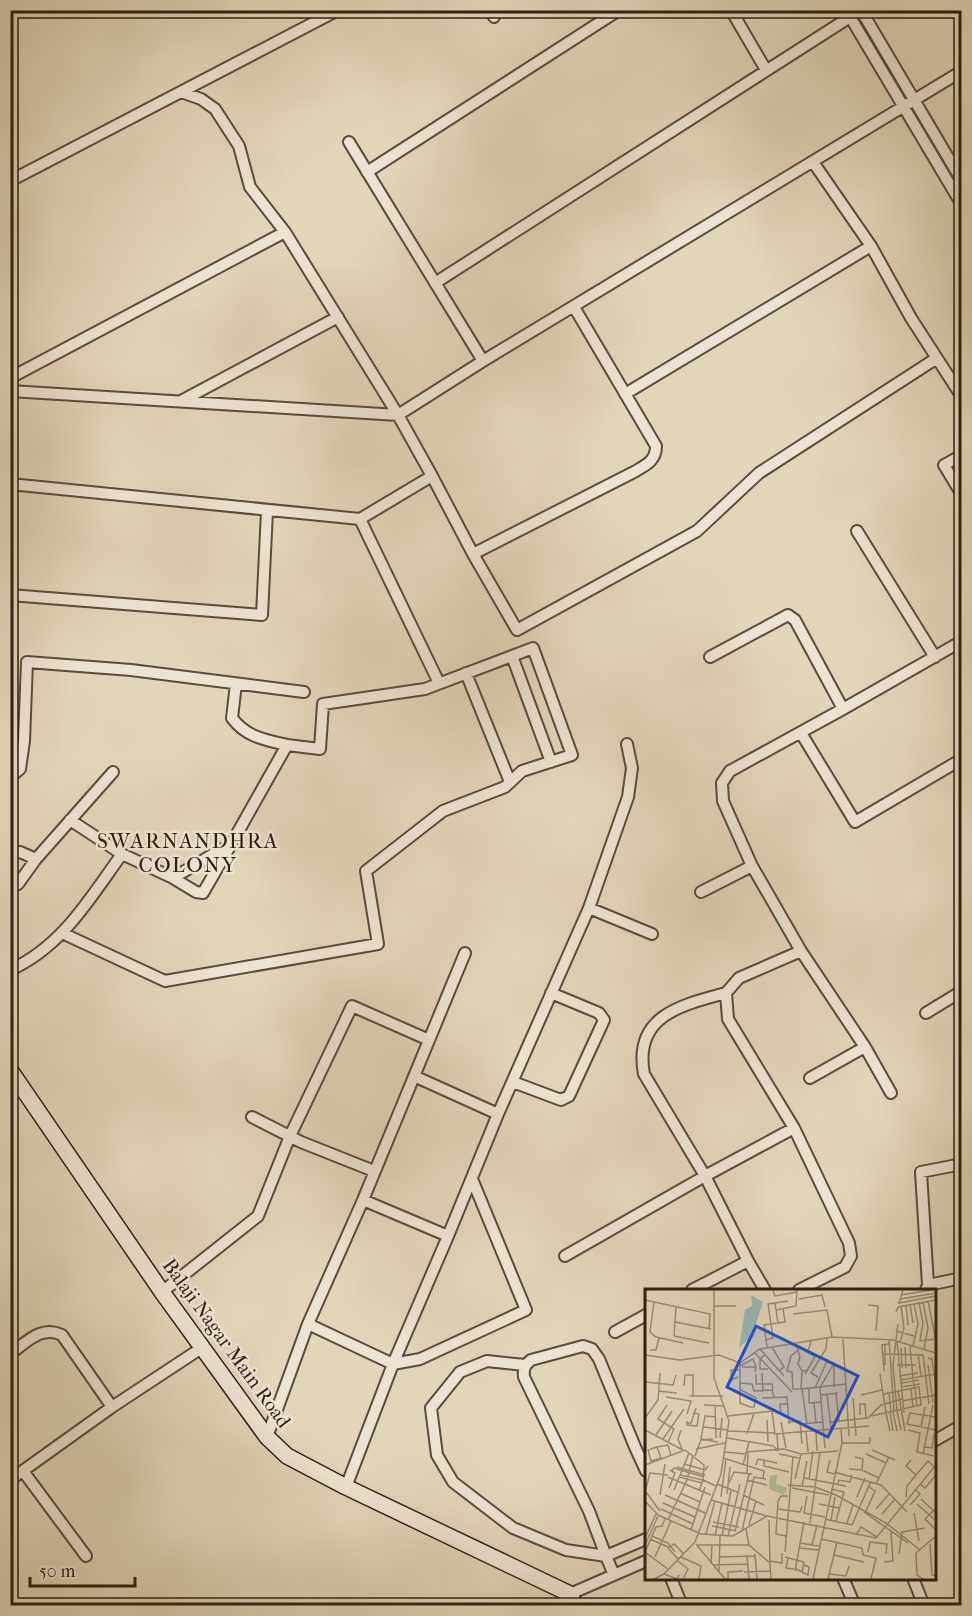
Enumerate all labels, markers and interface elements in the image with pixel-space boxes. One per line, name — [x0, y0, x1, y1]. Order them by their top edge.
district label: SWARNANDHRA COLONY — [97, 829, 279, 877]
street label: Balaji Nagar Main Road — [158, 1254, 296, 1433]
inset map — [645, 1289, 936, 1580]
scale bar — [30, 1550, 135, 1588]
text: 50 m — [39, 1561, 76, 1582]

